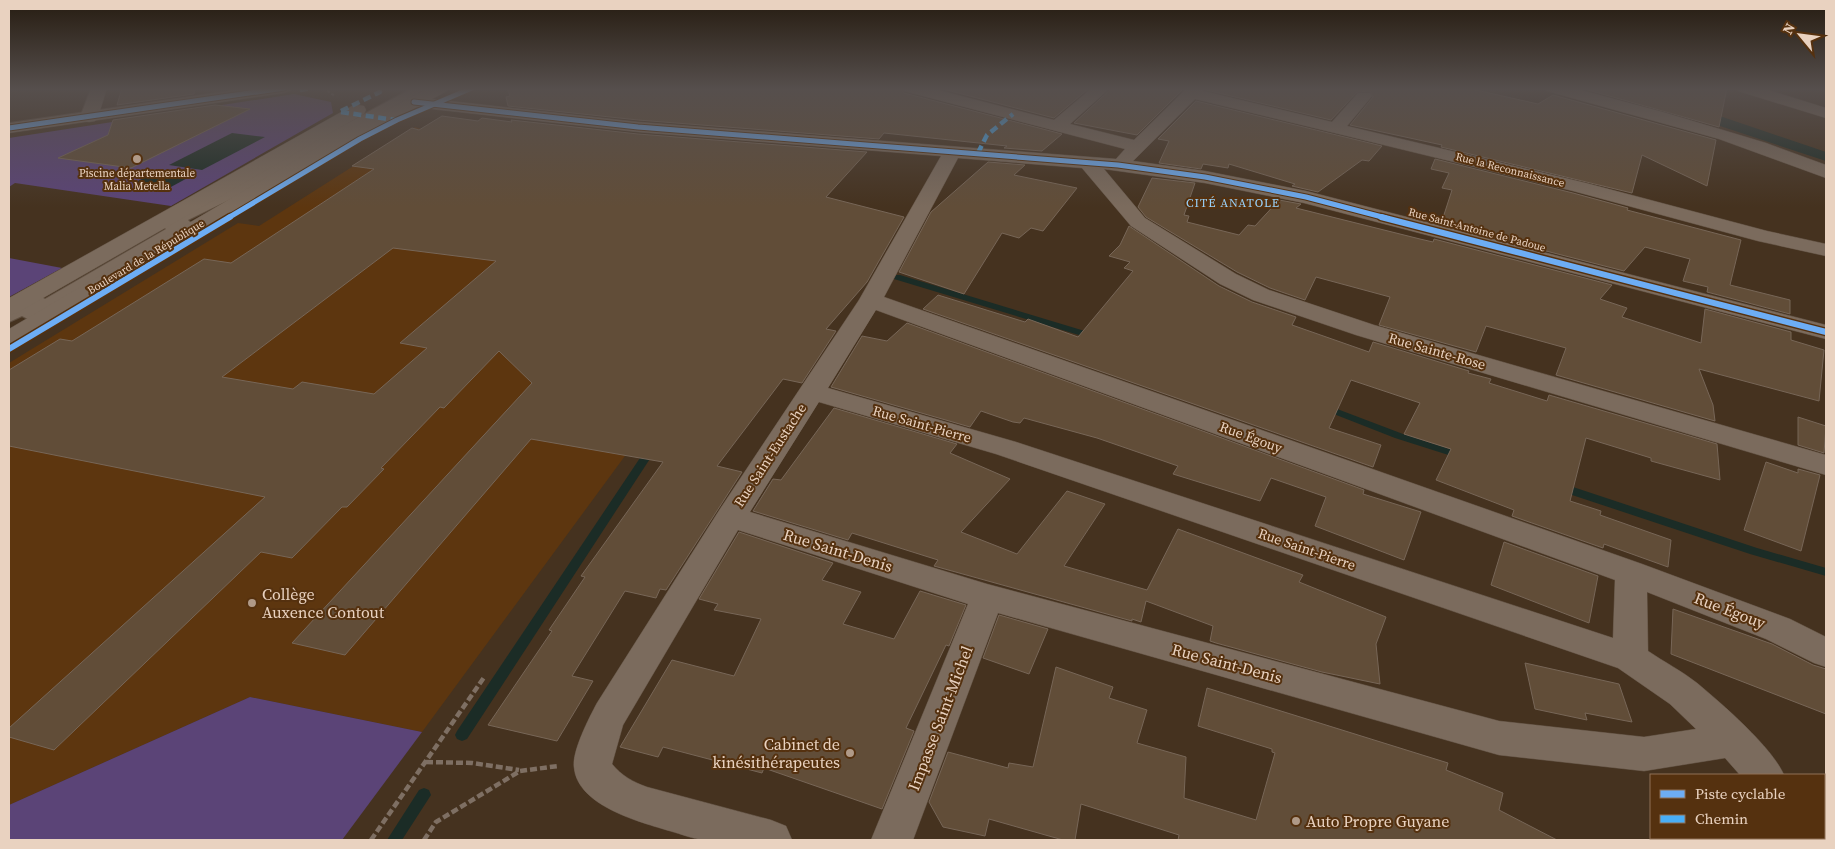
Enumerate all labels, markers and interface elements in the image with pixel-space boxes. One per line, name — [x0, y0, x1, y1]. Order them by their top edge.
north arrow — [1775, 10, 1825, 60]
text: N — [1777, 19, 1800, 38]
street label: Rue la Reconnaissance — [1454, 149, 1566, 191]
marker: Piscine départementale Malia Metella — [131, 153, 143, 165]
place label: Piscine départementale Malia Metella — [79, 166, 195, 194]
district label: CITÉ ANATOLE — [1186, 195, 1280, 211]
street label: Rue Saint-Antoine de Padoue — [1407, 204, 1548, 256]
street label: Boulevard de la République — [85, 216, 208, 298]
street label: Rue Sainte-Rose — [1386, 328, 1488, 374]
street label: Rue Saint-Eustache — [729, 399, 811, 511]
street label: Rue Saint-Pierre — [870, 400, 974, 448]
street label: Rue Égouy — [1217, 416, 1286, 458]
street label: Rue Saint-Denis — [781, 523, 895, 577]
street label: Rue Saint-Pierre — [1256, 523, 1358, 575]
place label: Collège Auxence Contout — [262, 583, 385, 623]
street label: Rue Égouy — [1691, 586, 1770, 634]
marker: Collège Auxence Contout — [246, 597, 258, 609]
street label: Rue Saint-Denis — [1170, 638, 1285, 688]
street label: Impasse Saint-Michel — [902, 642, 978, 794]
place label: Cabinet de kinésithérapeutes — [712, 733, 840, 773]
marker: Cabinet de kinésithérapeutes — [844, 747, 856, 759]
legend — [1650, 774, 1825, 839]
text: Piste cyclable — [1695, 783, 1786, 804]
text: Chemin — [1695, 808, 1748, 829]
place label: Auto Propre Guyane — [1306, 810, 1449, 832]
marker: Auto Propre Guyane — [1290, 815, 1302, 827]

